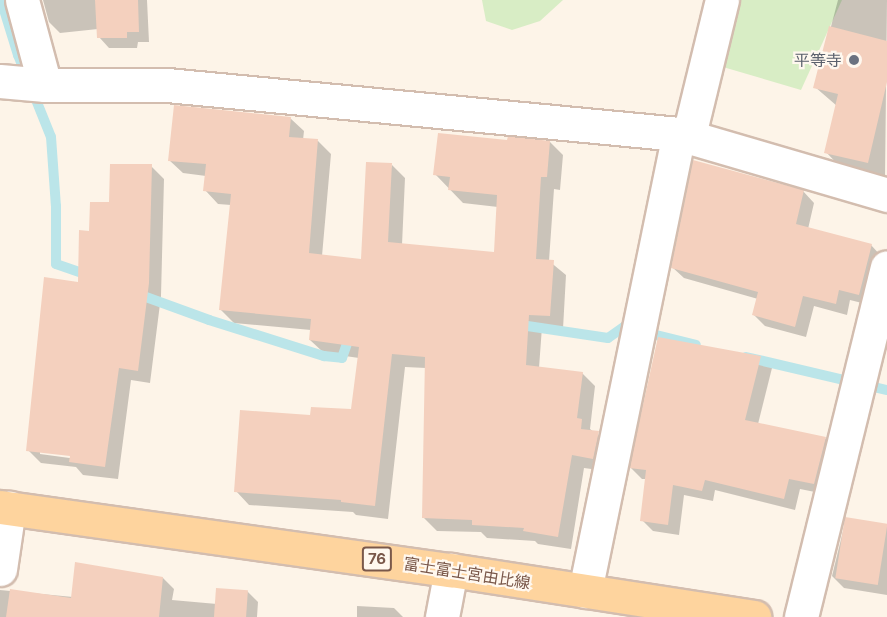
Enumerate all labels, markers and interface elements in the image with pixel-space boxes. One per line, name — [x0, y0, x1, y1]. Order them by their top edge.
place label: 平等寺 — [794, 50, 842, 70]
marker: 平等寺 — [847, 53, 861, 67]
road number: 76 — [360, 547, 394, 571]
street label: 富士富士宮由比線 — [402, 554, 532, 592]

